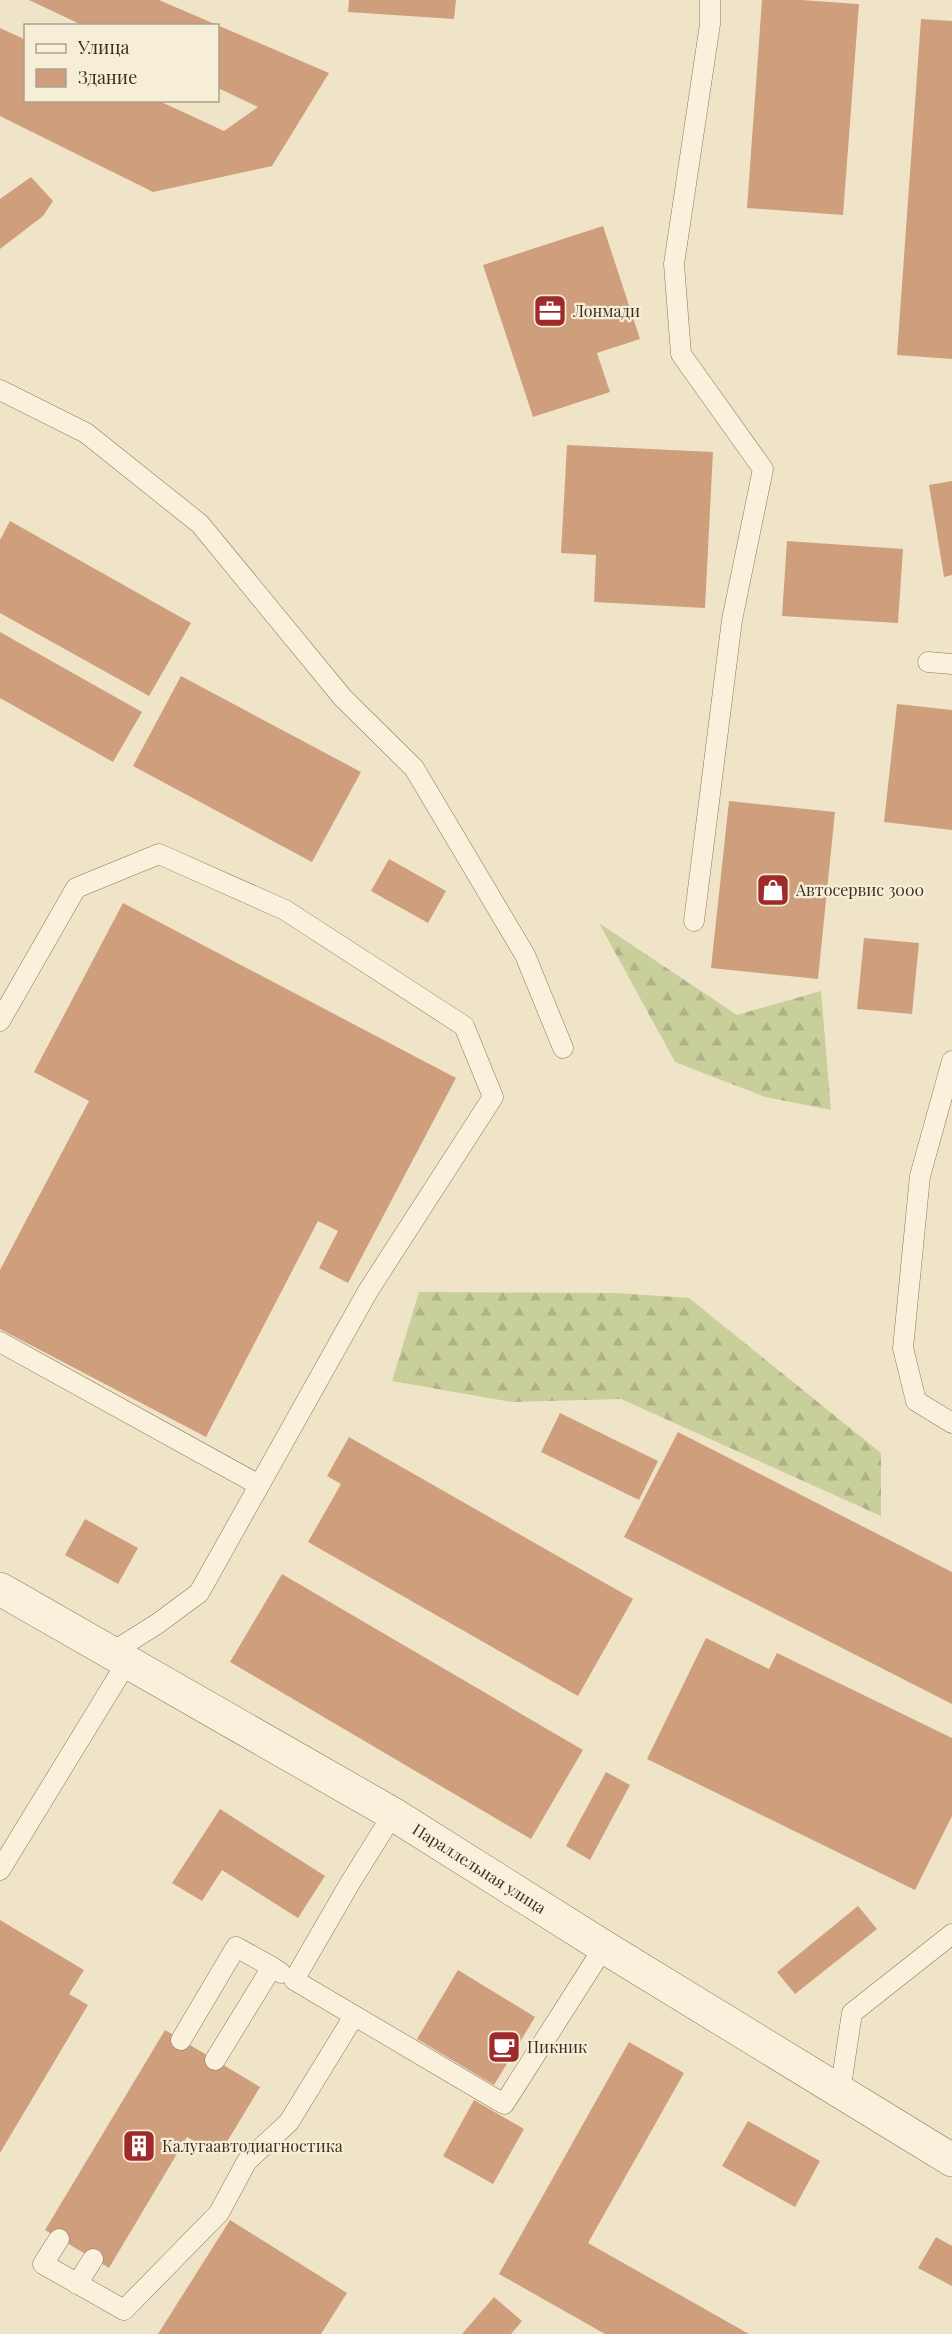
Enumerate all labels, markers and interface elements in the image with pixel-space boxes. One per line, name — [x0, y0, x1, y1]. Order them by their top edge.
legend — [24, 24, 219, 102]
text: Улица — [77, 35, 129, 59]
text: Здание — [78, 65, 137, 89]
office icon: Лонмади — [532, 293, 568, 329]
place label: Лонмади — [572, 300, 640, 321]
shop icon: Автосервис 3000 — [755, 872, 791, 908]
place label: Автосервис 3000 — [795, 879, 924, 900]
street label: Параллельная улица — [409, 1818, 550, 1918]
cafe icon: Пикник — [486, 2029, 522, 2065]
place label: Пикник — [527, 2036, 587, 2057]
building icon: Калугаавтодиагностика — [121, 2128, 157, 2164]
place label: Калугаавтодиагностика — [162, 2135, 343, 2156]

